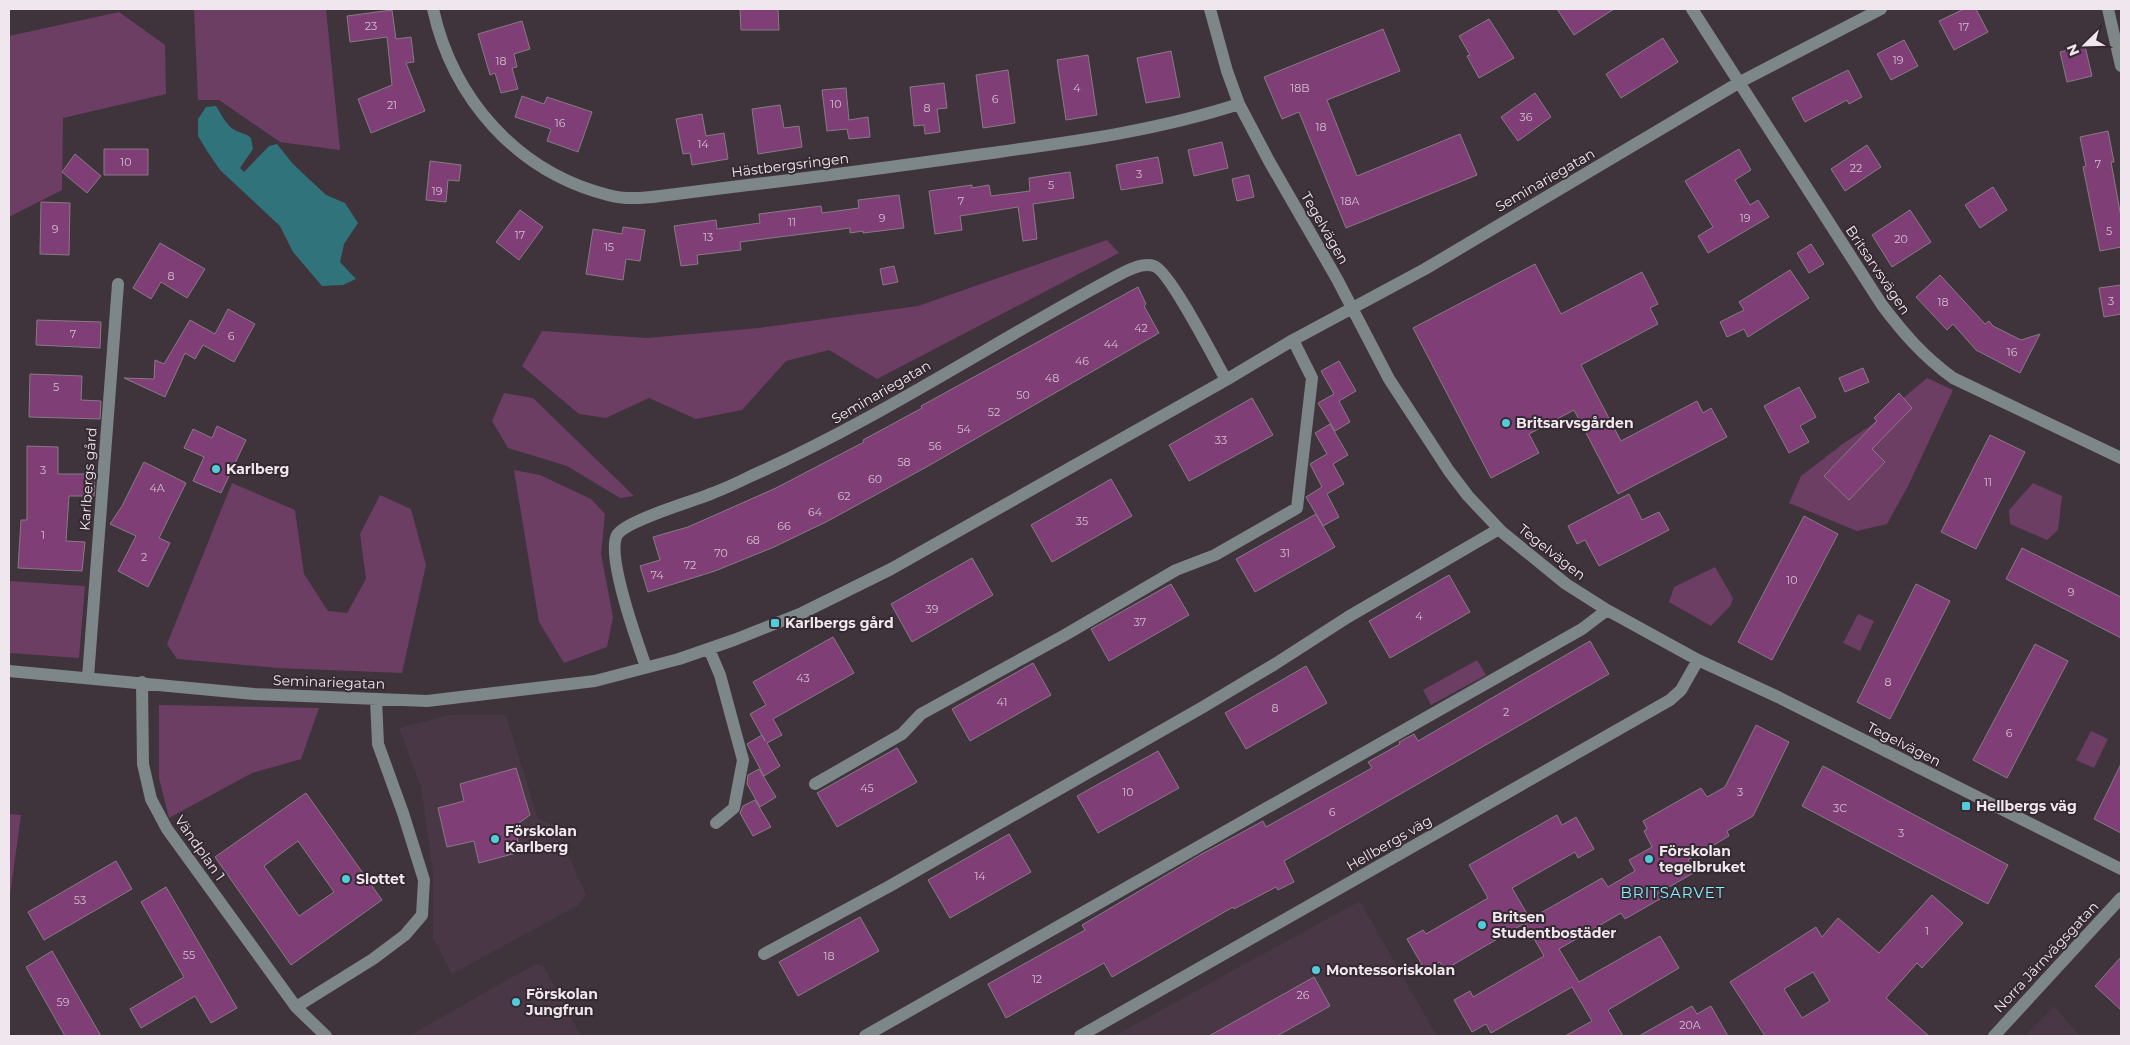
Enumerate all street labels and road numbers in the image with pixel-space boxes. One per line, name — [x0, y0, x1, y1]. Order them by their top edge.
street label: Seminariegatan — [1492, 144, 1598, 216]
street label: Hästbergsringen — [730, 149, 850, 181]
street label: Tegelvägen — [1297, 189, 1353, 267]
street label: Britsarvsvägen — [1842, 222, 1914, 318]
street label: Seminariegatan — [828, 356, 934, 428]
street label: Karlbergs gård — [75, 427, 101, 531]
street label: Tegelvägen — [1515, 520, 1589, 584]
street label: Seminariegatan — [273, 671, 385, 693]
street label: Tegelvägen — [1864, 718, 1944, 770]
street label: Hellbergs väg — [1343, 811, 1435, 875]
street label: Vändplan 1 — [171, 812, 229, 884]
street label: Norra Järnvägsgatan — [1990, 898, 2102, 1016]

